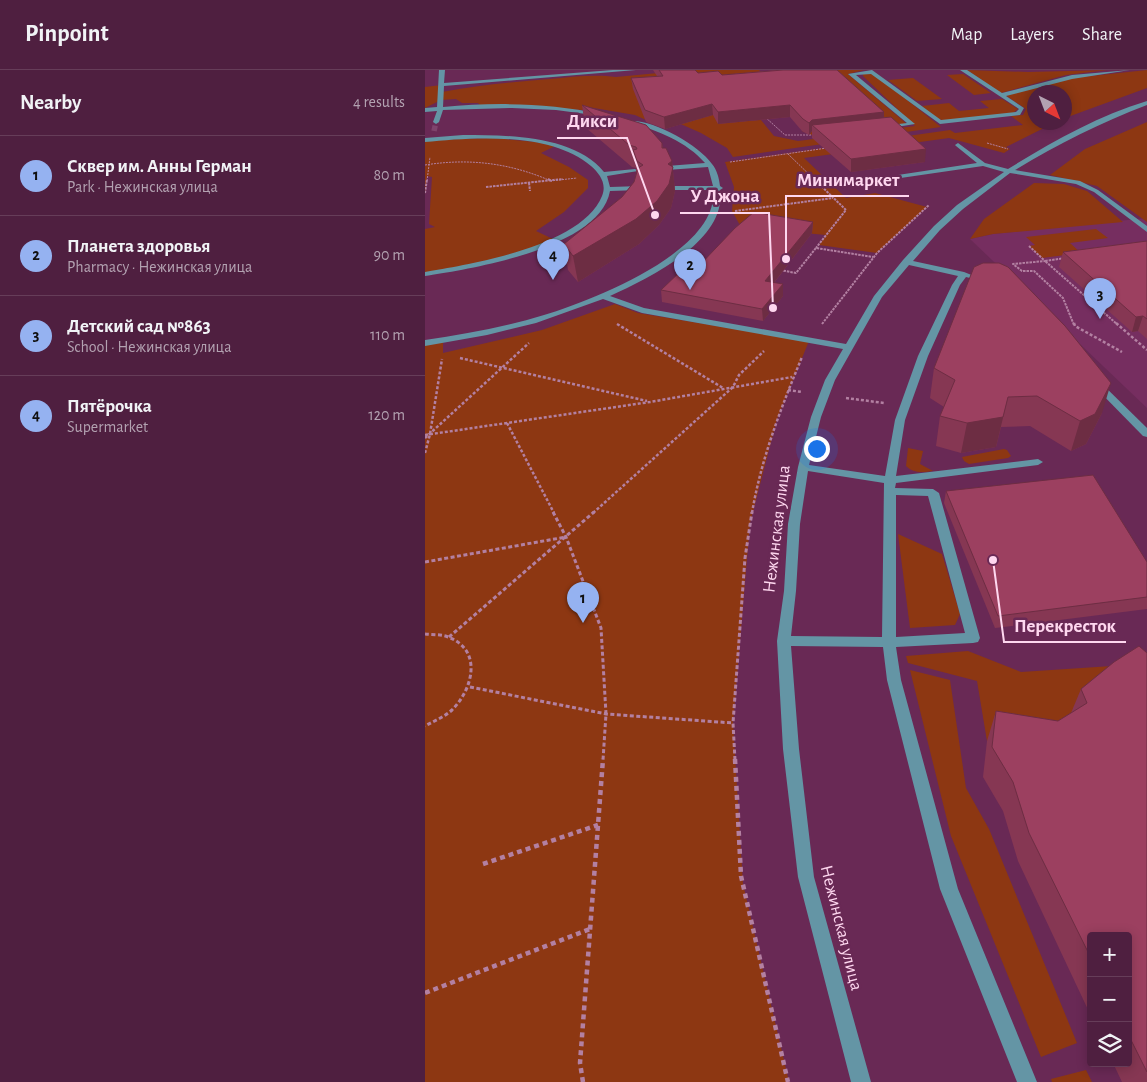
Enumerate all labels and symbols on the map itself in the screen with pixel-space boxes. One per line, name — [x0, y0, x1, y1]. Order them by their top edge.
north arrow — [1027, 85, 1072, 130]
callout: Дикси — [557, 104, 627, 138]
text: Дикси — [567, 112, 617, 131]
callout: Минимаркет — [786, 162, 909, 196]
text: Минимаркет — [797, 171, 900, 190]
callout: У Джона — [680, 179, 769, 213]
text: У Джона — [690, 187, 760, 206]
pin: 4 — [537, 239, 569, 280]
pin: 2 — [674, 249, 706, 290]
pin: 3 — [1084, 278, 1116, 319]
your location — [804, 436, 830, 462]
street label: Нежинская улица — [760, 464, 794, 594]
pin: 1 — [567, 582, 599, 623]
callout: Перекресток — [1004, 608, 1126, 642]
text: Перекресток — [1014, 617, 1117, 636]
street label: Нежинская улица — [817, 863, 865, 993]

